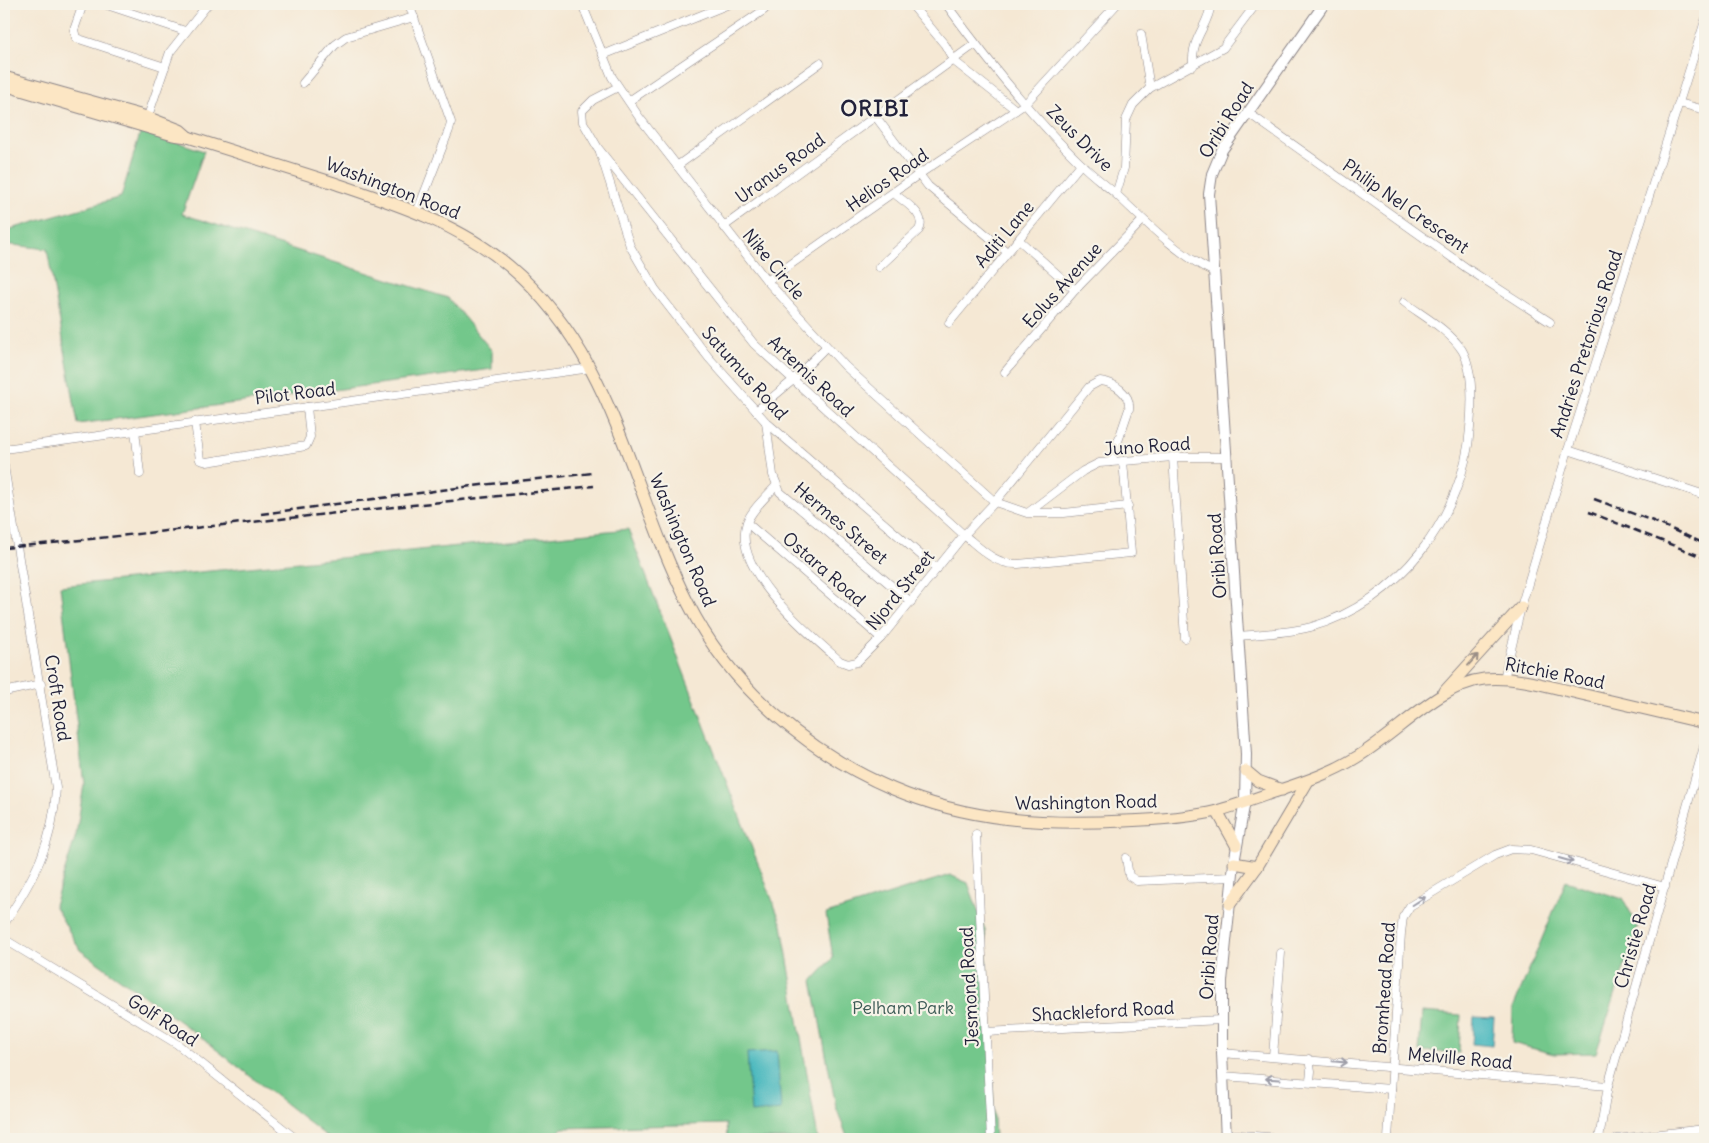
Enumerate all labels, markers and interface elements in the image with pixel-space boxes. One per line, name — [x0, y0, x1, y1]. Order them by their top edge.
street label: Oribi Road — [1194, 77, 1259, 162]
district label: ORIBI — [840, 94, 910, 122]
street label: Zeus Drive — [1042, 100, 1118, 176]
street label: Uranus Road — [731, 128, 830, 208]
street label: Helios Road — [841, 143, 933, 217]
street label: Washington Road — [322, 152, 464, 224]
street label: Philip Nel Crescent — [1338, 154, 1474, 258]
street label: Aditi Lane — [969, 196, 1039, 272]
street label: Nike Circle — [738, 224, 810, 304]
street label: Eolus Avenue — [1017, 237, 1107, 333]
street label: Andries Pretorious Road — [1545, 247, 1627, 441]
street label: Satumus Road — [697, 322, 793, 425]
street label: Artemis Road — [763, 330, 859, 422]
street label: Pilot Road — [253, 377, 337, 409]
street label: Juno Road — [1103, 431, 1191, 460]
street label: Washington Road — [645, 470, 722, 610]
street label: Hermes Street — [789, 477, 893, 569]
street label: Oribi Road — [1203, 512, 1231, 600]
street label: Ostara Road — [778, 527, 870, 612]
street label: Njord Street — [861, 545, 939, 635]
street label: Ritchie Road — [1503, 652, 1607, 694]
street label: Croft Road — [40, 653, 76, 743]
one-way arrow — [1467, 653, 1479, 666]
street label: Washington Road — [1015, 789, 1158, 815]
one-way arrow — [1558, 855, 1574, 865]
street label: Christie Road — [1609, 880, 1661, 991]
one-way arrow — [1411, 895, 1425, 905]
street label: Oribi Road — [1195, 913, 1223, 1001]
street label: Bromhead Road — [1368, 921, 1400, 1055]
street label: Jesmond Road — [954, 926, 984, 1048]
street label: Golf Road — [123, 989, 203, 1052]
park label: Pelham Park — [852, 996, 954, 1019]
street label: Shackleford Road — [1031, 996, 1175, 1026]
street label: Melville Road — [1407, 1042, 1514, 1074]
one-way arrow — [1332, 1057, 1348, 1067]
one-way arrow — [1265, 1075, 1281, 1084]

